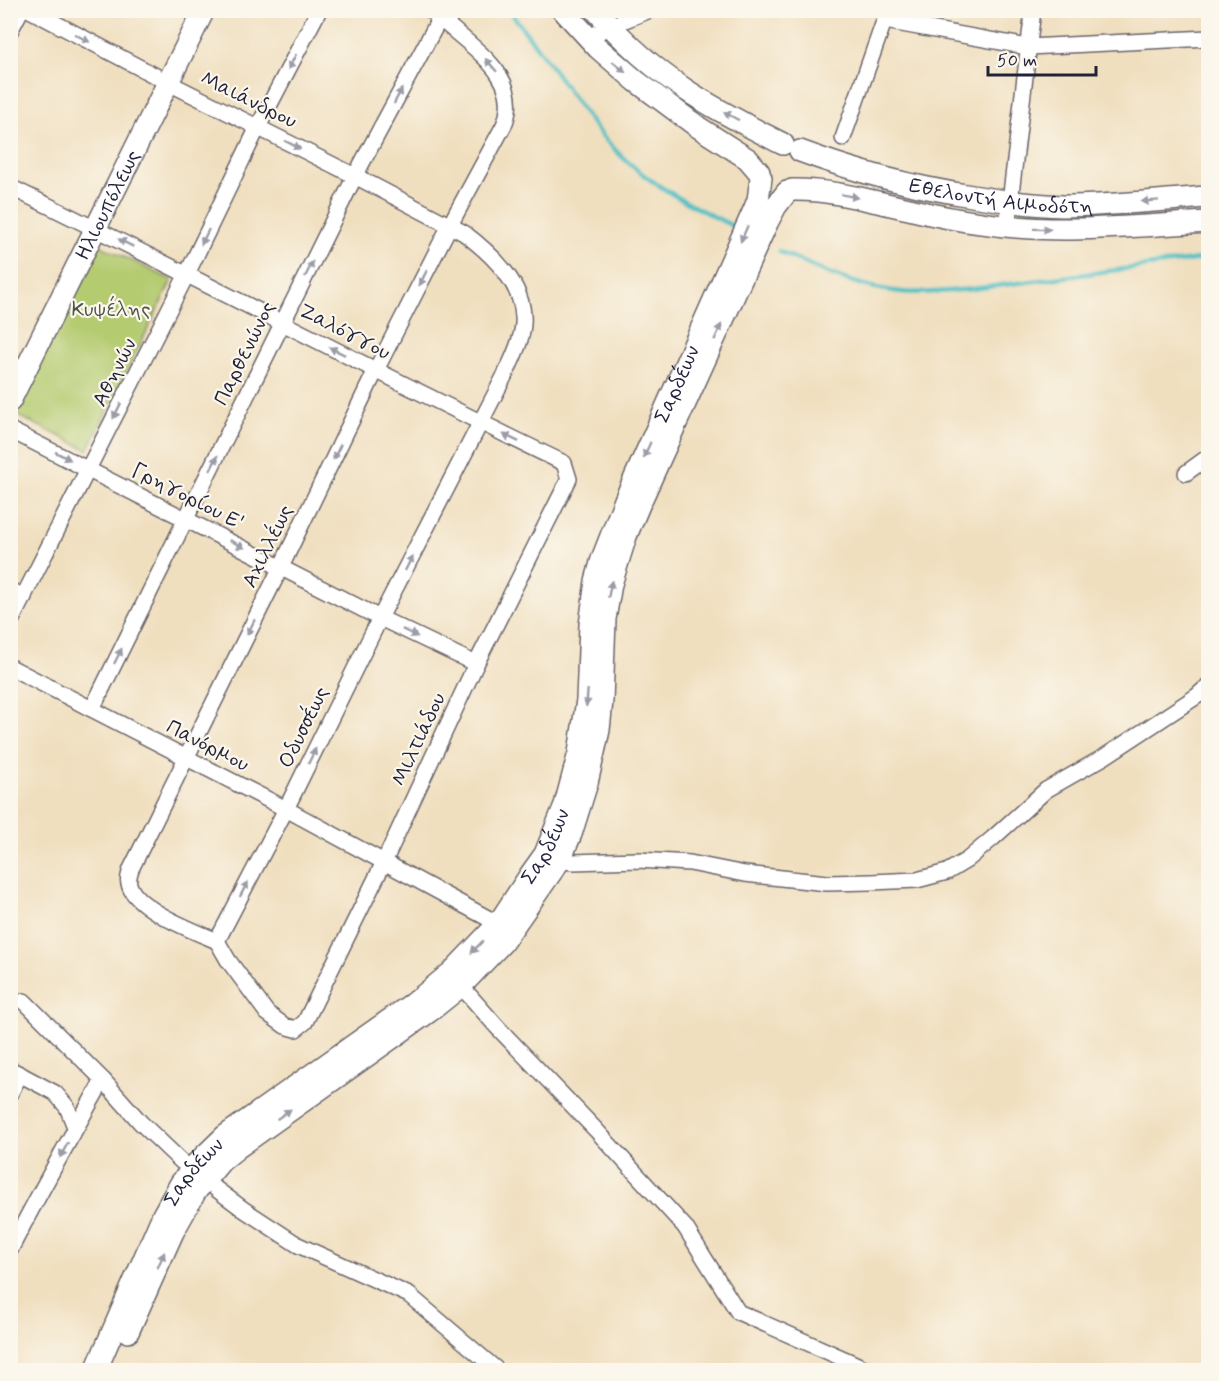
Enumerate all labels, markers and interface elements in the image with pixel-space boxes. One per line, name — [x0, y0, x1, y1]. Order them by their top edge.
one-way arrow — [73, 33, 90, 42]
scale bar — [988, 39, 1096, 77]
text: 50 m — [997, 49, 1037, 73]
one-way arrow — [287, 54, 297, 71]
one-way arrow — [485, 58, 498, 73]
one-way arrow — [611, 60, 626, 73]
street label: Μαιάνδρου — [196, 65, 301, 135]
one-way arrow — [393, 87, 403, 104]
one-way arrow — [722, 112, 740, 122]
one-way arrow — [284, 140, 301, 149]
street label: Ηλιουπόλεως — [69, 145, 147, 265]
street label: Εθελοντή Αιμοδότη — [906, 171, 1093, 221]
one-way arrow — [841, 192, 860, 201]
one-way arrow — [1141, 196, 1160, 206]
one-way arrow — [1033, 224, 1052, 233]
one-way arrow — [739, 225, 748, 242]
one-way arrow — [200, 229, 210, 246]
one-way arrow — [117, 239, 134, 248]
one-way arrow — [304, 260, 313, 277]
one-way arrow — [419, 269, 428, 286]
park label: Κυψέλης — [72, 295, 150, 324]
street label: Παρθενώνος — [208, 297, 282, 410]
street label: Ζαλόγγου — [294, 297, 395, 367]
one-way arrow — [713, 323, 722, 340]
street label: Αθηνών — [86, 334, 144, 411]
street label: Σαρδέων — [648, 341, 707, 427]
one-way arrow — [329, 346, 346, 355]
one-way arrow — [113, 403, 122, 420]
one-way arrow — [503, 434, 520, 443]
one-way arrow — [642, 441, 651, 459]
one-way arrow — [332, 443, 342, 461]
one-way arrow — [54, 451, 71, 461]
one-way arrow — [209, 454, 218, 471]
street label: Γρηγορίου Ε' — [127, 457, 248, 537]
street label: Αχιλλέως — [235, 500, 300, 593]
one-way arrow — [228, 540, 245, 549]
one-way arrow — [404, 555, 413, 572]
one-way arrow — [606, 580, 616, 598]
one-way arrow — [246, 619, 256, 636]
one-way arrow — [402, 628, 419, 637]
one-way arrow — [113, 648, 123, 665]
street label: Οδυσσέως — [271, 681, 336, 773]
street label: Μιλτιάδου — [385, 688, 453, 791]
one-way arrow — [582, 688, 592, 707]
street label: Πανόρμου — [161, 713, 254, 779]
one-way arrow — [307, 748, 317, 765]
street label: Σαρδέων — [515, 805, 577, 890]
one-way arrow — [239, 881, 249, 898]
one-way arrow — [470, 940, 484, 954]
one-way arrow — [276, 1108, 292, 1120]
street label: Σαρδέων — [158, 1132, 230, 1212]
one-way arrow — [59, 1141, 69, 1158]
one-way arrow — [156, 1251, 165, 1268]

